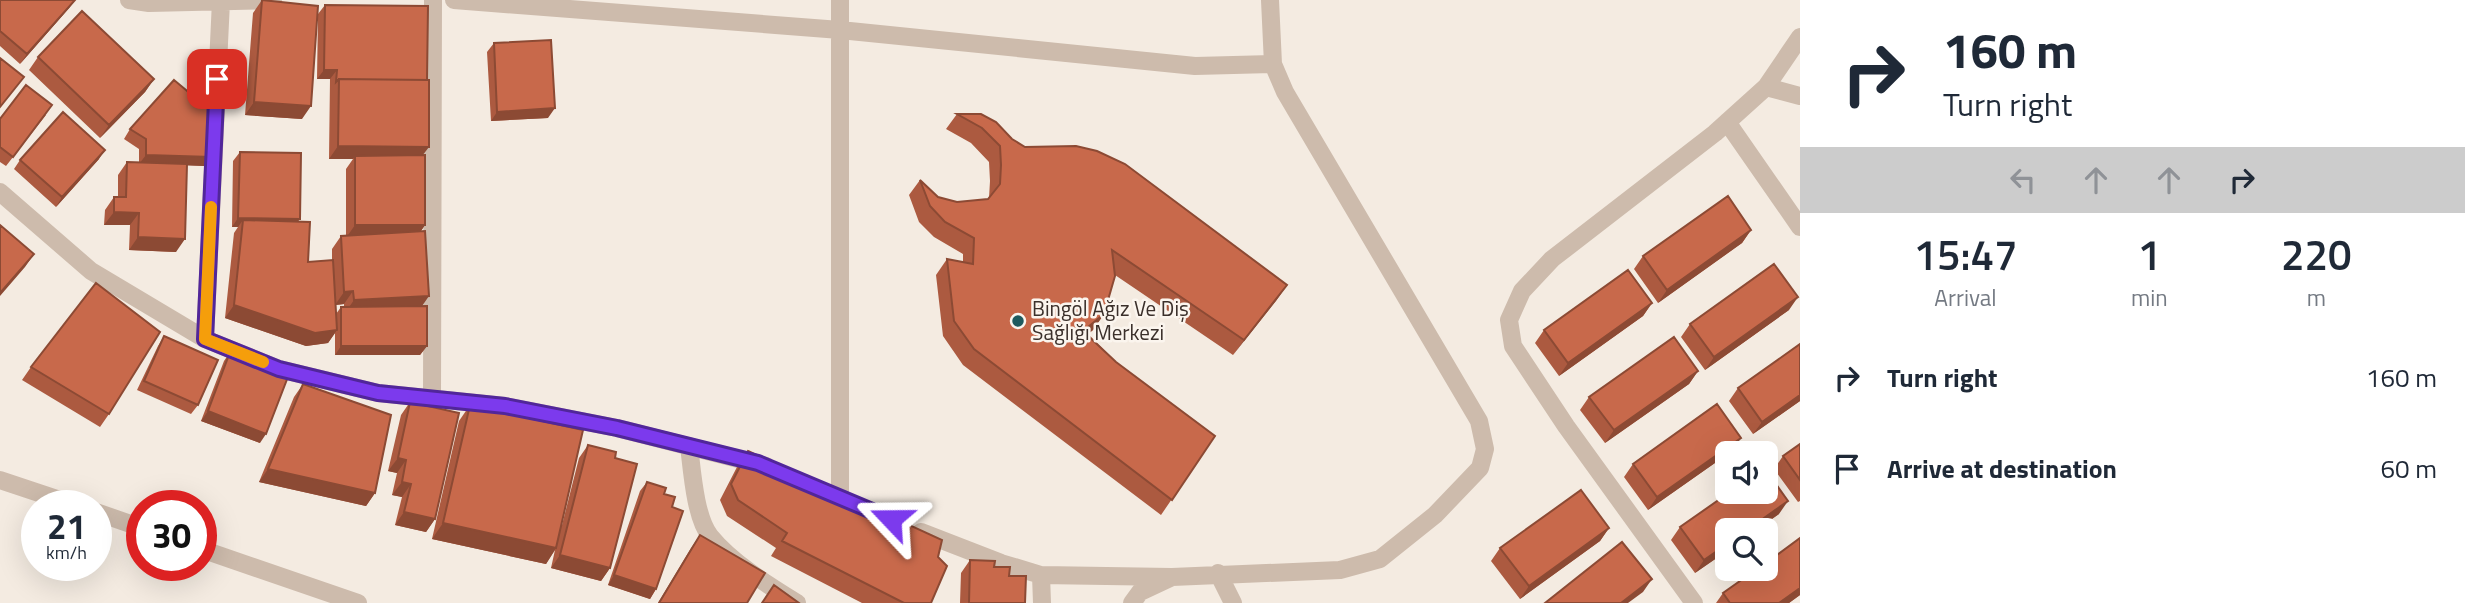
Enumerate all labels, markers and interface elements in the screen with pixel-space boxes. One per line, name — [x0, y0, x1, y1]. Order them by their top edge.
text: 160 m — [1943, 12, 2077, 87]
icon: right — [1828, 28, 1919, 119]
pin — [187, 49, 247, 109]
icon: arrive — [198, 60, 236, 98]
text: Turn right — [1943, 80, 2072, 128]
icon: left — [2004, 161, 2042, 199]
icon: ahead — [2077, 161, 2115, 199]
icon: ahead — [2150, 161, 2188, 199]
icon: right — [2223, 161, 2261, 199]
text: 15:47 — [1913, 222, 2018, 286]
text: 1 — [2138, 222, 2161, 286]
text: 220 — [2281, 222, 2352, 286]
text: Arrival — [1934, 280, 1997, 315]
text: min — [2131, 280, 2168, 315]
text: m — [2307, 280, 2326, 315]
place label: Bingöl Ağız Ve Diş Sağlığı Merkezi — [1032, 292, 1189, 348]
marker: Bingöl Ağız Ve Diş Sağlığı Merkezi — [1010, 313, 1026, 329]
text: Turn right — [1887, 358, 1998, 397]
text: 160 m — [2366, 358, 2437, 397]
icon: right — [1828, 359, 1866, 397]
map controls — [1715, 441, 1778, 581]
button: sound — [1715, 441, 1778, 504]
text: Arrive at destination — [1887, 449, 2117, 488]
text: 60 m — [2380, 449, 2437, 488]
icon: arrive — [1828, 450, 1866, 488]
position arrow — [854, 482, 928, 556]
speed limit sign: 30 — [126, 490, 217, 581]
text: 21 — [47, 499, 86, 553]
button: search — [1715, 518, 1778, 581]
text: km/h — [46, 539, 87, 566]

